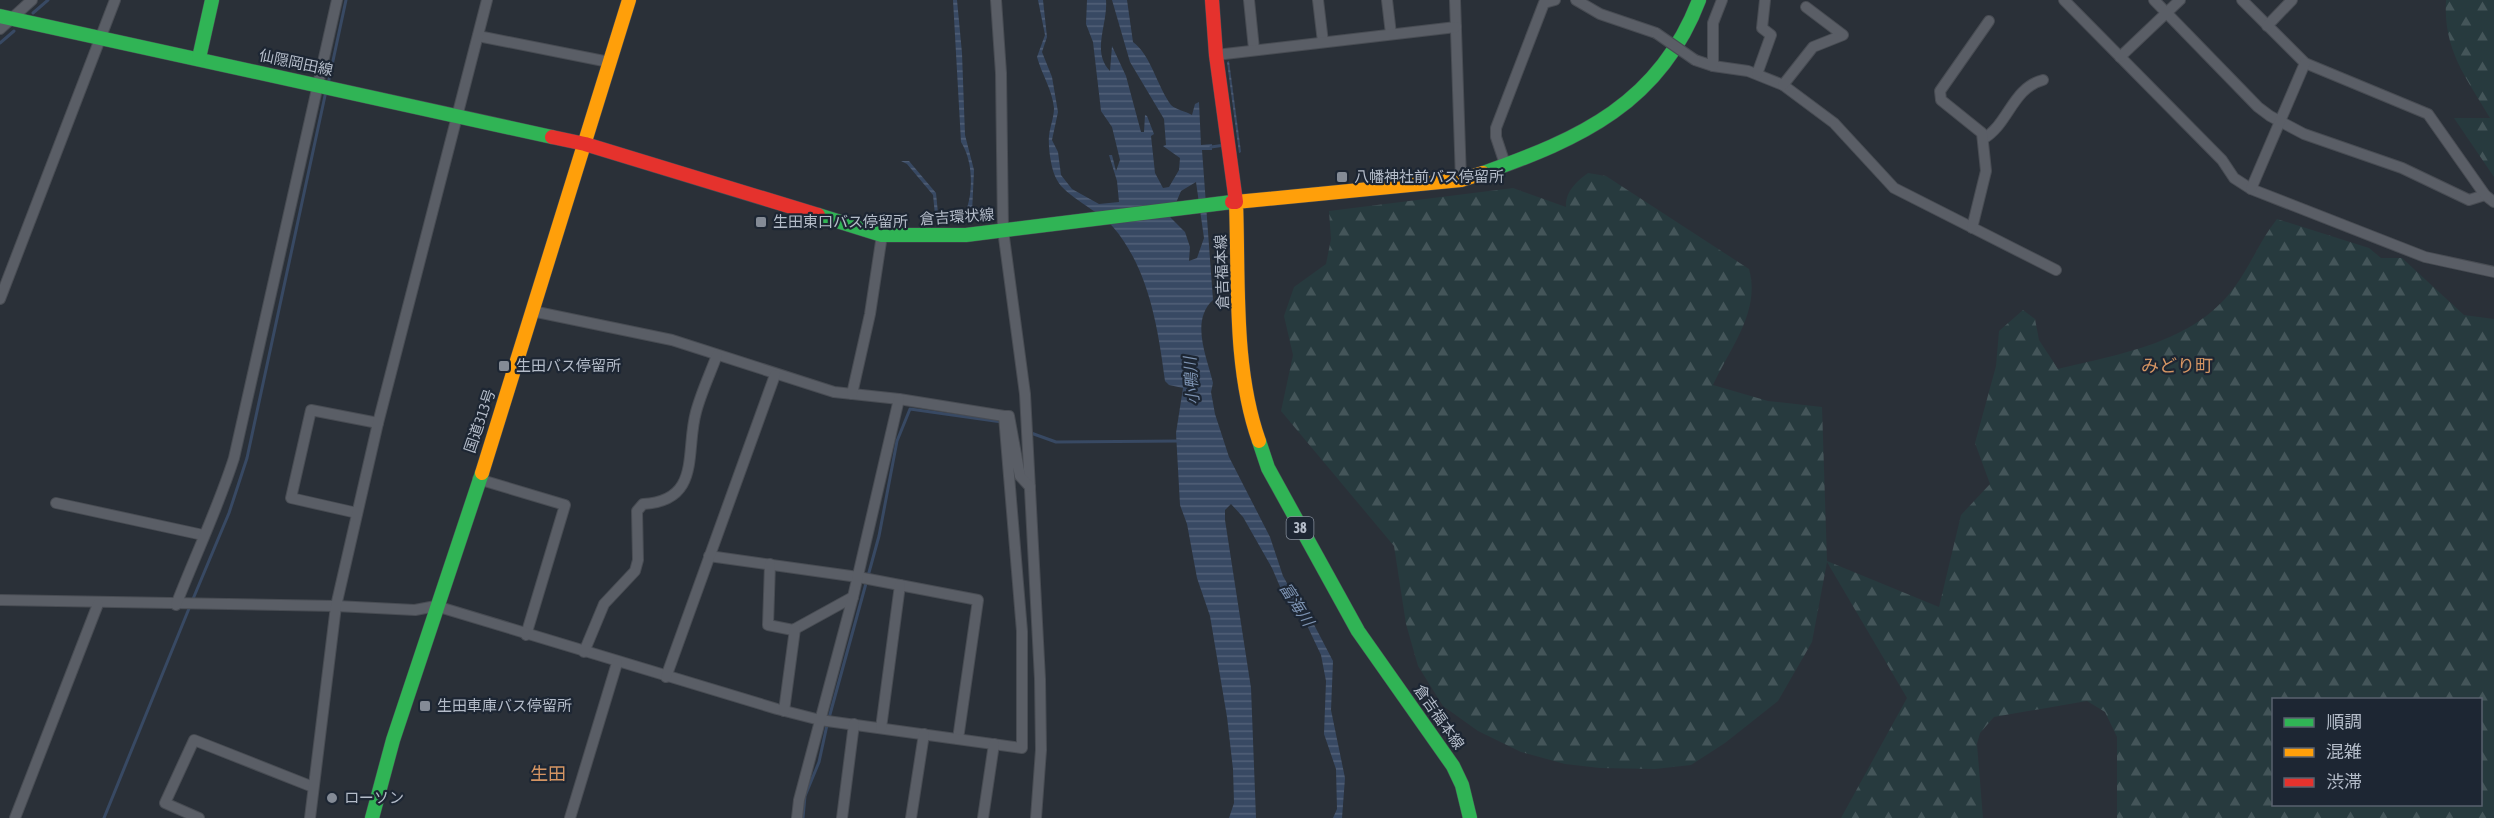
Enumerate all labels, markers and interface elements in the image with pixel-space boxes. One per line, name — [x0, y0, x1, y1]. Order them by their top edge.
street label: 仙隠岡田線 — [258, 46, 335, 79]
place label: 八幡神社前バス停留所 — [1354, 168, 1504, 185]
marker: 八幡神社前バス停留所 — [1335, 170, 1349, 184]
street label: 倉吉環状線 — [919, 205, 995, 228]
place label: 生田東口バス停留所 — [773, 213, 908, 230]
marker: 生田東口バス停留所 — [754, 215, 768, 229]
street label: 倉吉福本線 — [1212, 234, 1231, 310]
water label: 小鴨川 — [1180, 354, 1202, 406]
district label: みどり町 — [2141, 355, 2213, 376]
place label: 生田バス停留所 — [516, 357, 621, 374]
marker: 生田バス停留所 — [497, 359, 511, 373]
street label: 国道313号 — [461, 387, 498, 455]
road number: 38 — [1286, 517, 1314, 539]
water label: 富海川 — [1276, 579, 1319, 631]
street label: 倉吉福本線 — [1411, 681, 1468, 752]
place label: 生田車庫バス停留所 — [437, 697, 572, 714]
legend — [2272, 698, 2482, 806]
marker: 生田車庫バス停留所 — [418, 699, 432, 713]
text: 順調 — [2326, 711, 2362, 732]
text: 混雑 — [2326, 741, 2362, 762]
district label: 生田 — [530, 763, 566, 784]
text: 渋滞 — [2326, 771, 2362, 792]
place label: ローソン — [344, 789, 404, 806]
marker: ローソン — [325, 791, 339, 805]

